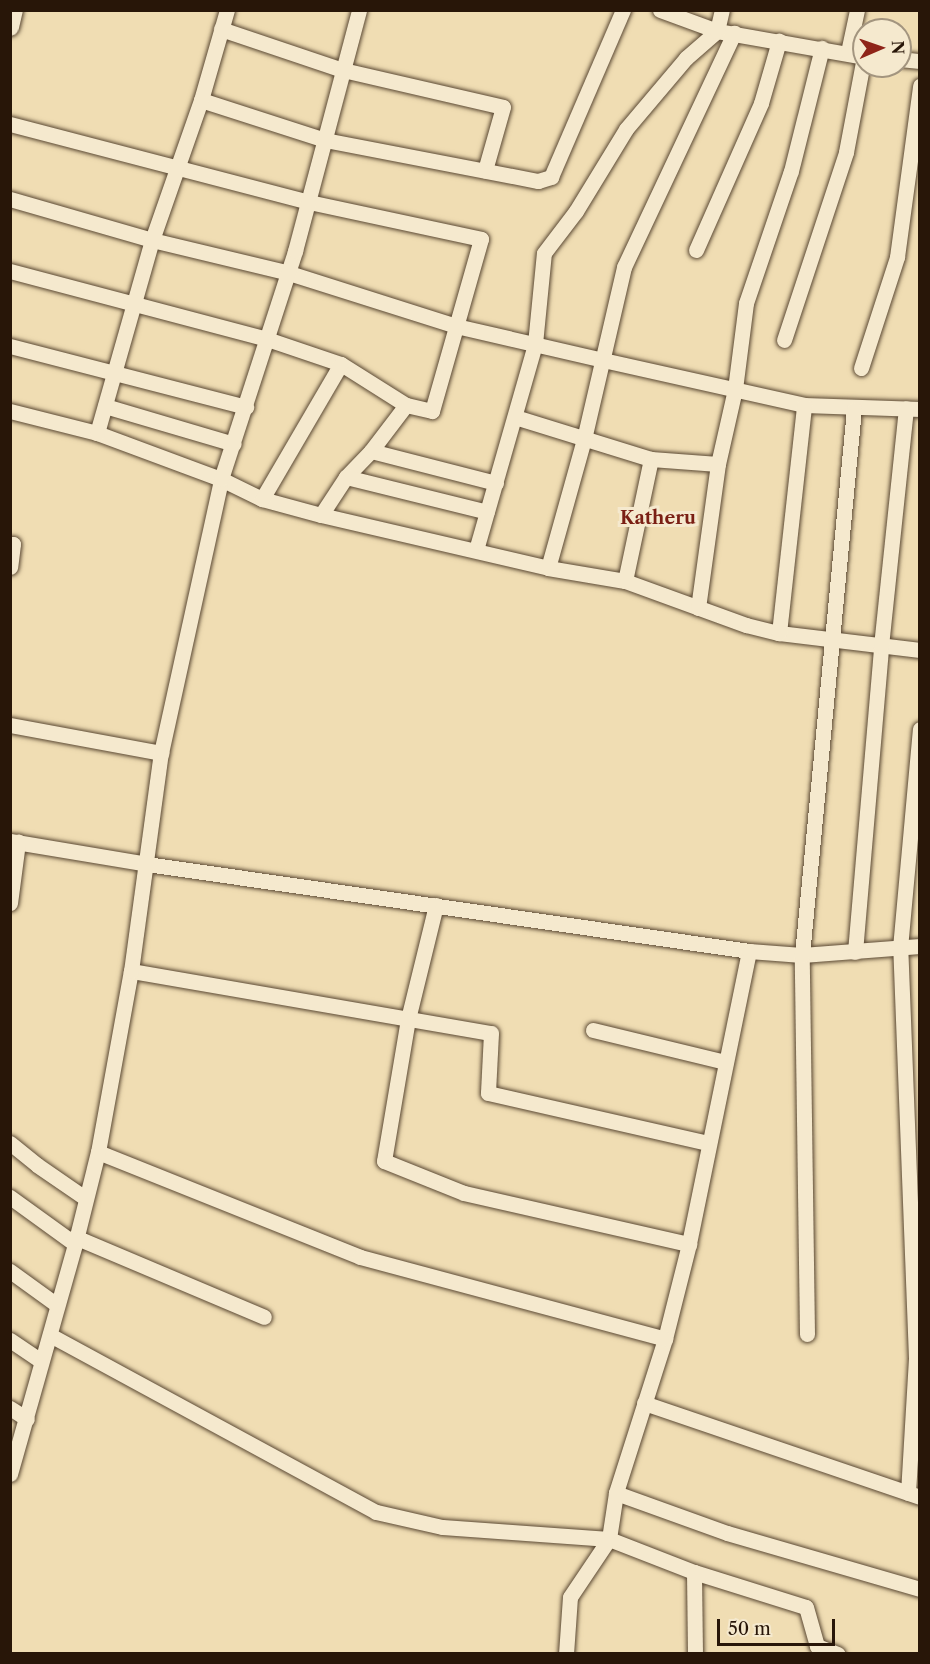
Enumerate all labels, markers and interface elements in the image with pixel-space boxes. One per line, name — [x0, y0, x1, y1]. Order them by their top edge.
north arrow — [852, 18, 912, 78]
text: N — [888, 40, 908, 55]
district label: Katheru — [620, 507, 696, 529]
scale bar — [720, 1607, 838, 1645]
text: 50 m — [728, 1618, 771, 1640]

